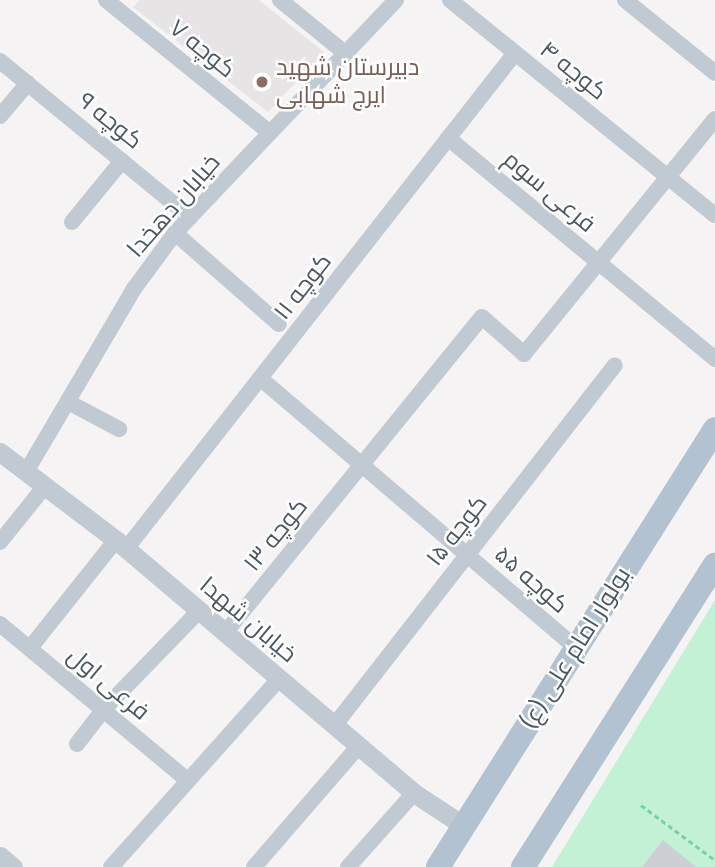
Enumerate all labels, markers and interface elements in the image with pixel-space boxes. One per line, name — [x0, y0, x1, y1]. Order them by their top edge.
street label: کوچه ۷ — [163, 14, 241, 84]
street label: کوچه ۴ — [534, 35, 612, 107]
place label: دبیرستان شهید ایرج شهابی — [276, 54, 419, 110]
marker: دبیرستان شهید ایرج شهابی — [254, 74, 270, 90]
street label: کوچه ۹ — [72, 86, 148, 156]
street label: فرعی سوم — [497, 145, 601, 239]
street label: خیابان دهخدا — [121, 149, 227, 263]
street label: کوچه ۱۱ — [268, 248, 338, 326]
street label: کوچه ۱۵ — [420, 490, 494, 572]
street label: کوچه ۱۳ — [238, 493, 314, 577]
street label: کوچه ۵۵ — [488, 540, 574, 620]
street label: بولوار امام علی (ع) — [515, 562, 637, 734]
street label: خیابان شهدا — [194, 571, 302, 669]
street label: فرعی اول — [61, 641, 155, 727]

